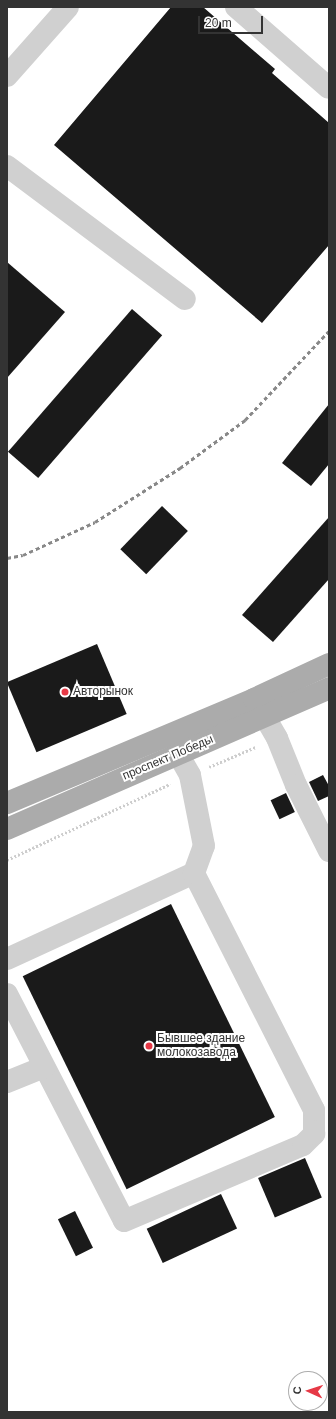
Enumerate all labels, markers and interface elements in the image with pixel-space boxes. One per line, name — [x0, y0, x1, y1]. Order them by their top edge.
scale bar — [200, 8, 265, 34]
text: 20 m — [205, 16, 232, 30]
place label: Авторынок — [73, 685, 133, 699]
marker: Авторынок — [60, 687, 70, 697]
street label: проспект Победы — [120, 732, 216, 784]
place label: Бывшее здание молокозавода — [157, 1032, 245, 1060]
marker: Бывшее здание молокозавода — [144, 1041, 154, 1051]
north arrow — [288, 1371, 328, 1411]
text: С — [291, 1386, 303, 1395]

